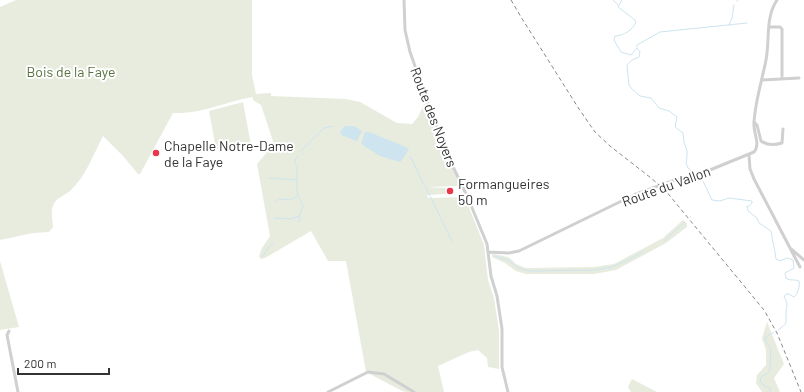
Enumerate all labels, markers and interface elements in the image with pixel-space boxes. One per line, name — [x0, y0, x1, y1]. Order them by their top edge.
park label: Bois de la Faye — [27, 63, 115, 80]
street label: Route des Noyers — [407, 65, 461, 170]
place label: Chapelle Notre-Dame de la Faye — [164, 137, 294, 170]
marker: Chapelle Notre-Dame de la Faye — [151, 148, 161, 158]
street label: Route du Vallon — [619, 162, 713, 210]
place label: Formangueires 50 m — [458, 175, 550, 208]
marker: Formangueires 50 m — [445, 186, 455, 196]
scale bar — [18, 350, 109, 376]
text: 200 m — [24, 356, 56, 370]

